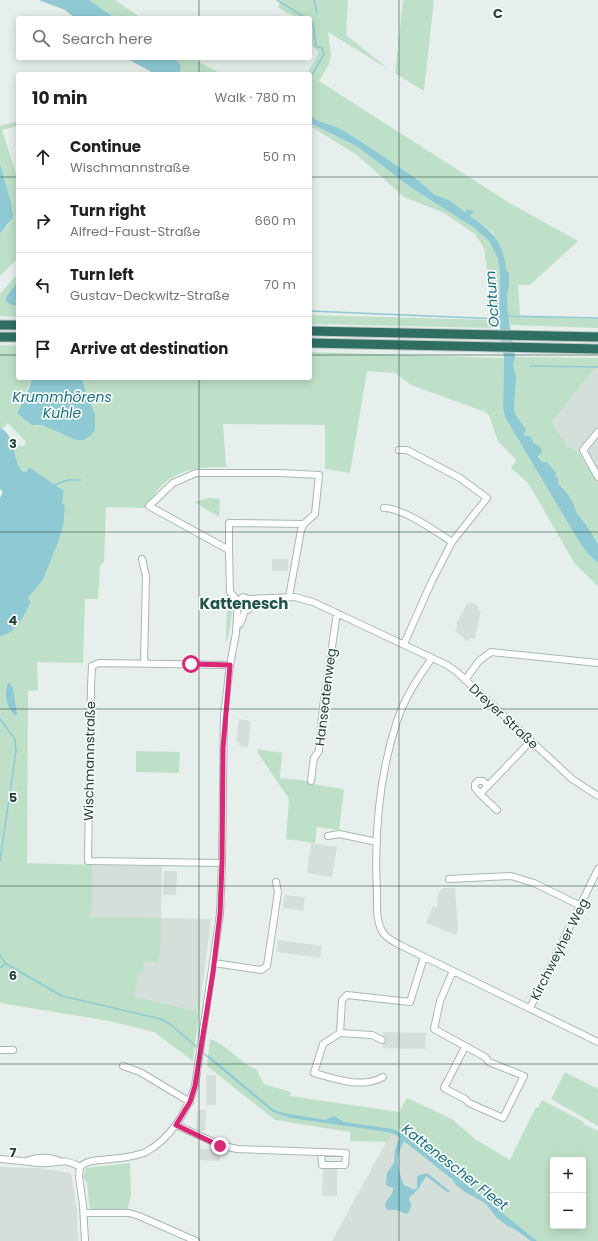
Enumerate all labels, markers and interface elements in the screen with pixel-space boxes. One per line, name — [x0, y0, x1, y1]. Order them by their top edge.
text: C — [493, 4, 503, 23]
search box — [16, 16, 312, 60]
icon: search — [30, 27, 52, 49]
text: Search here — [62, 28, 152, 49]
text: 10 min — [32, 86, 88, 110]
text: Walk · 780 m — [215, 88, 296, 107]
text: Continue — [70, 136, 141, 157]
icon: ahead — [32, 146, 54, 168]
text: 50 m — [263, 147, 296, 166]
text: Wischmannstraße — [70, 158, 190, 177]
text: Turn right — [70, 200, 146, 221]
icon: right — [32, 210, 54, 232]
text: 660 m — [254, 211, 296, 230]
text: Alfred-Faust-Straße — [70, 222, 200, 241]
text: Turn left — [70, 264, 134, 285]
water label: Ochtum — [480, 270, 504, 328]
icon: left — [32, 274, 54, 296]
text: 70 m — [264, 275, 296, 294]
text: Gustav-Deckwitz-Straße — [70, 286, 230, 305]
icon: arrive — [32, 338, 54, 360]
text: Arrive at destination — [70, 338, 228, 359]
water label: Krummhörens Kuhle — [12, 387, 112, 423]
text: 3 — [9, 434, 17, 453]
district label: Kattenesch — [200, 593, 288, 614]
text: 4 — [9, 611, 18, 630]
street label: Hanseatenweg — [310, 647, 341, 747]
route start — [182, 655, 200, 673]
street label: Dreyer Straße — [465, 679, 543, 754]
street label: Wischmannstraße — [79, 701, 100, 821]
text: 5 — [9, 788, 17, 807]
street label: Kirchweyher Weg — [525, 895, 593, 1004]
text: 6 — [9, 966, 17, 985]
water label: Kattenescher Fleet — [398, 1119, 513, 1215]
route end — [211, 1137, 229, 1155]
text: 7 — [10, 1143, 17, 1162]
map controls — [550, 1157, 586, 1229]
button: + — [550, 1157, 586, 1193]
button: − — [550, 1193, 586, 1229]

